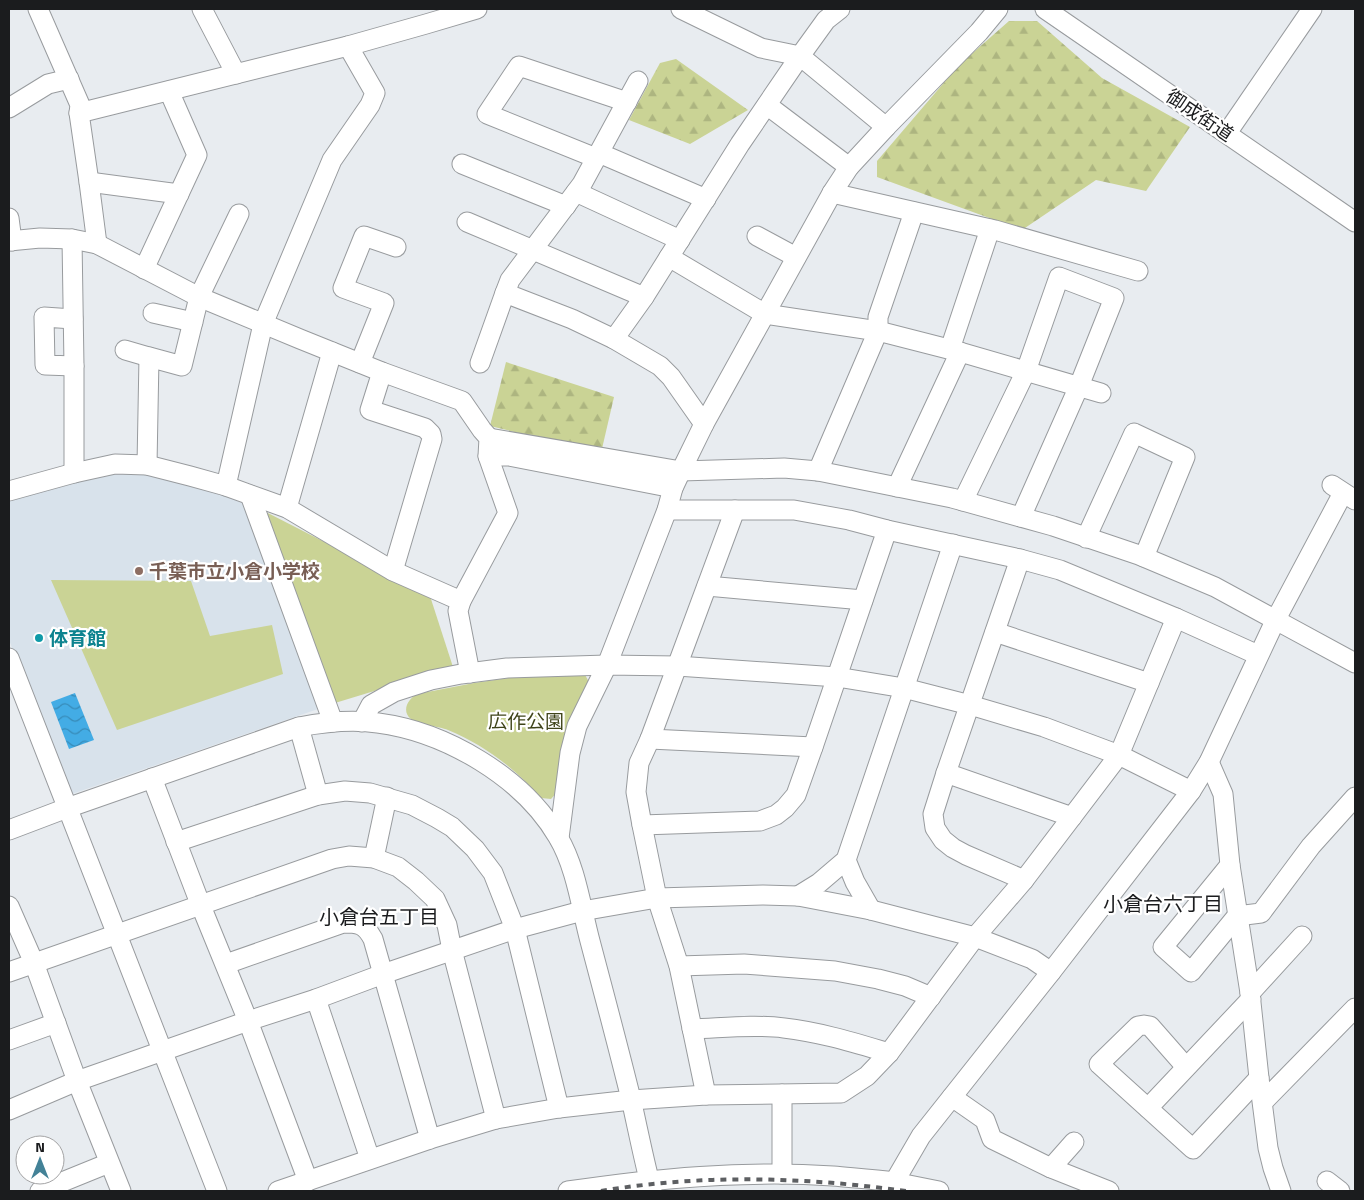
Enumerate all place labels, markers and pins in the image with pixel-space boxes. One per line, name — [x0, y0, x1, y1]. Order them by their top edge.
place label: 千葉市立小倉小学校 — [149, 556, 320, 585]
marker: 千葉市立小倉小学校 — [133, 565, 145, 577]
place label: 体育館 — [49, 623, 106, 652]
marker: 体育館 — [33, 632, 45, 644]

